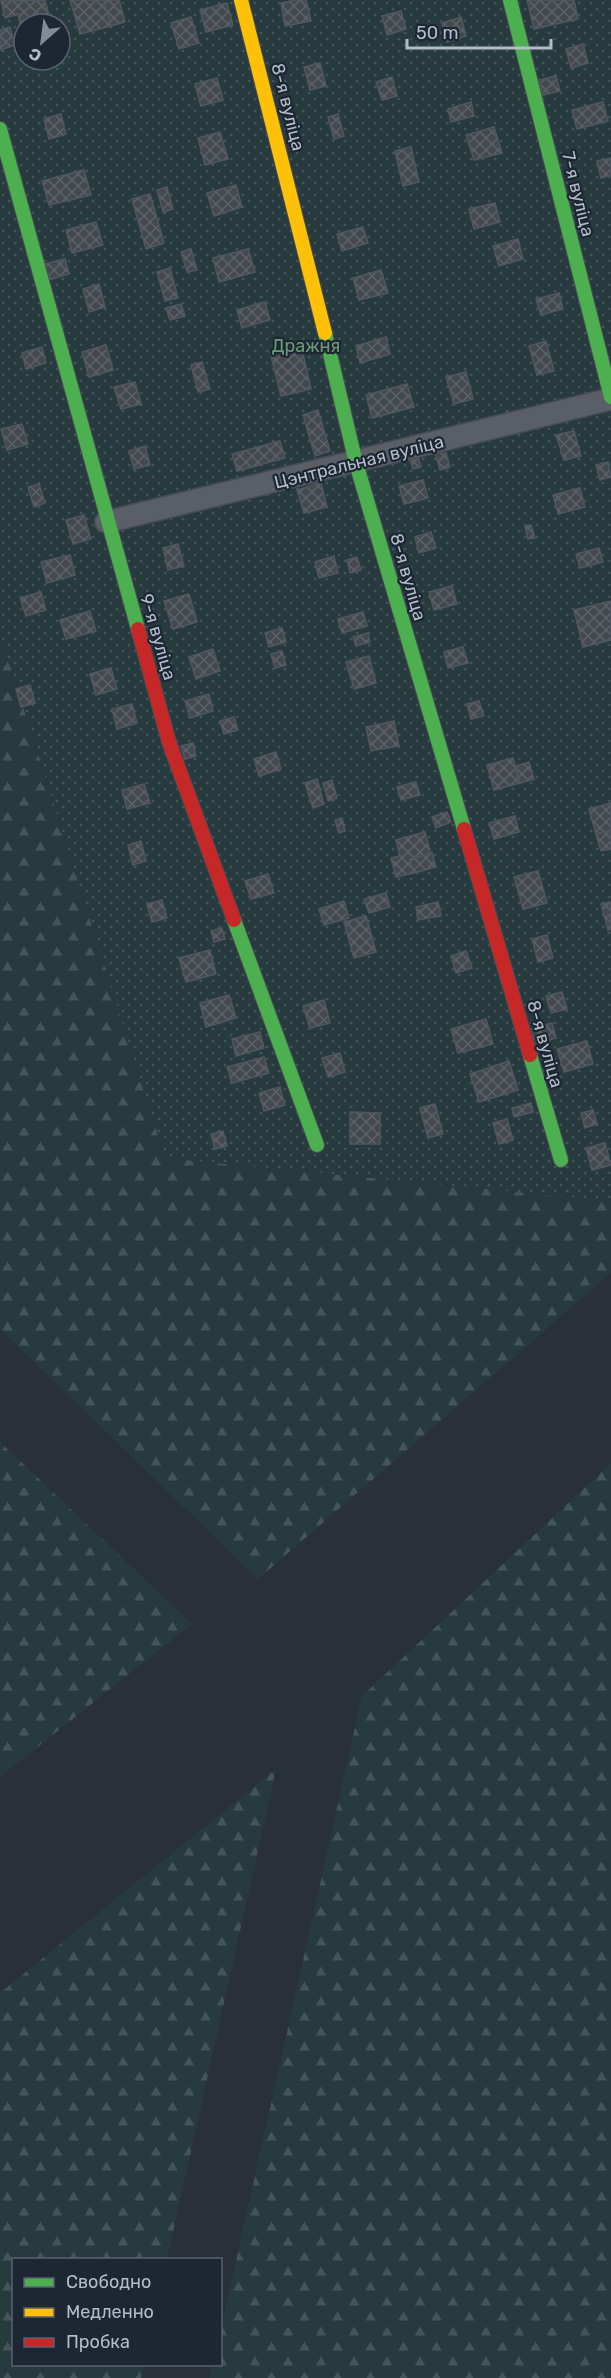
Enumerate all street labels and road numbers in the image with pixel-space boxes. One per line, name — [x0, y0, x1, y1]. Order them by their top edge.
street label: 8-я вуліца — [266, 61, 310, 153]
street label: 7-я вуліца — [557, 149, 599, 239]
street label: Цэнтральная вуліца — [272, 430, 446, 494]
street label: 8-я вуліца — [385, 531, 431, 623]
street label: 9-я вуліца — [135, 591, 181, 683]
street label: 8-я вуліца — [522, 998, 568, 1090]

